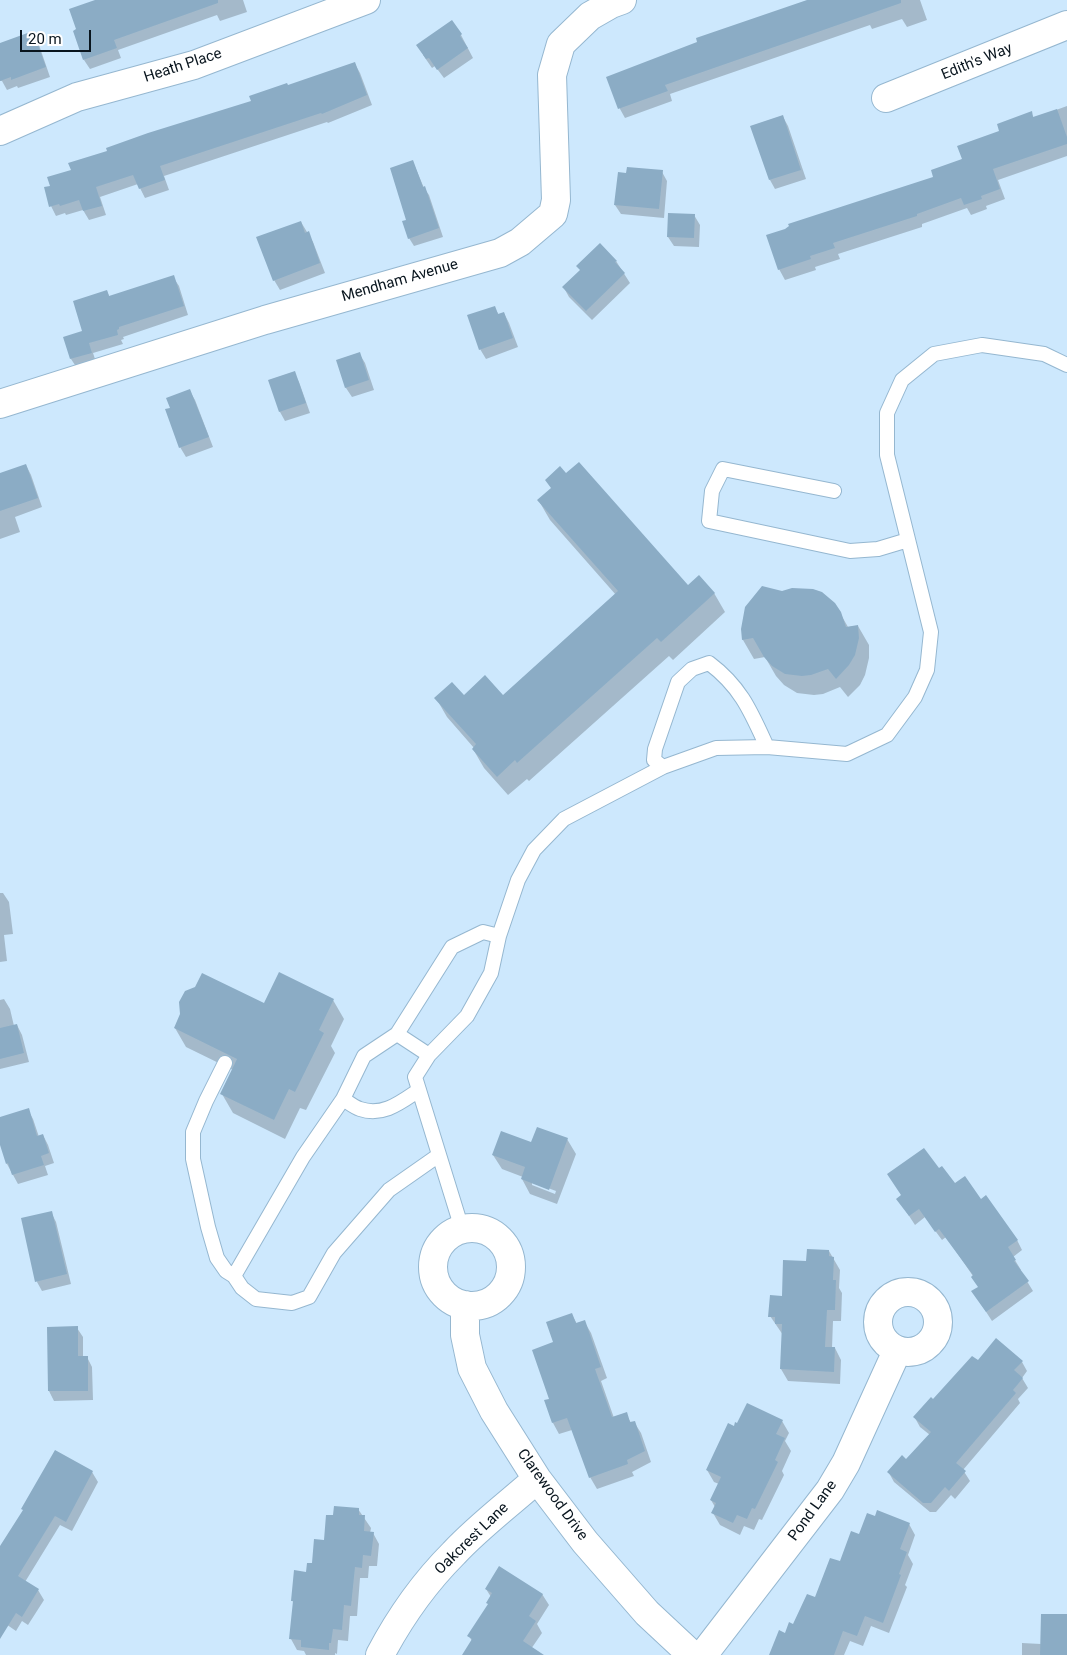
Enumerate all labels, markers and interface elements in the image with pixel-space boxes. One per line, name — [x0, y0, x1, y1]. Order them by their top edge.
scale bar — [22, 20, 94, 52]
text: 20 m — [28, 30, 62, 48]
street label: Edith's Way — [939, 40, 1015, 84]
street label: Heath Place — [142, 45, 224, 87]
street label: Mendham Avenue — [340, 256, 460, 306]
street label: Clarewood Drive — [513, 1446, 591, 1544]
street label: Pond Lane — [785, 1477, 841, 1545]
street label: Oakcrest Lane — [431, 1499, 513, 1579]

